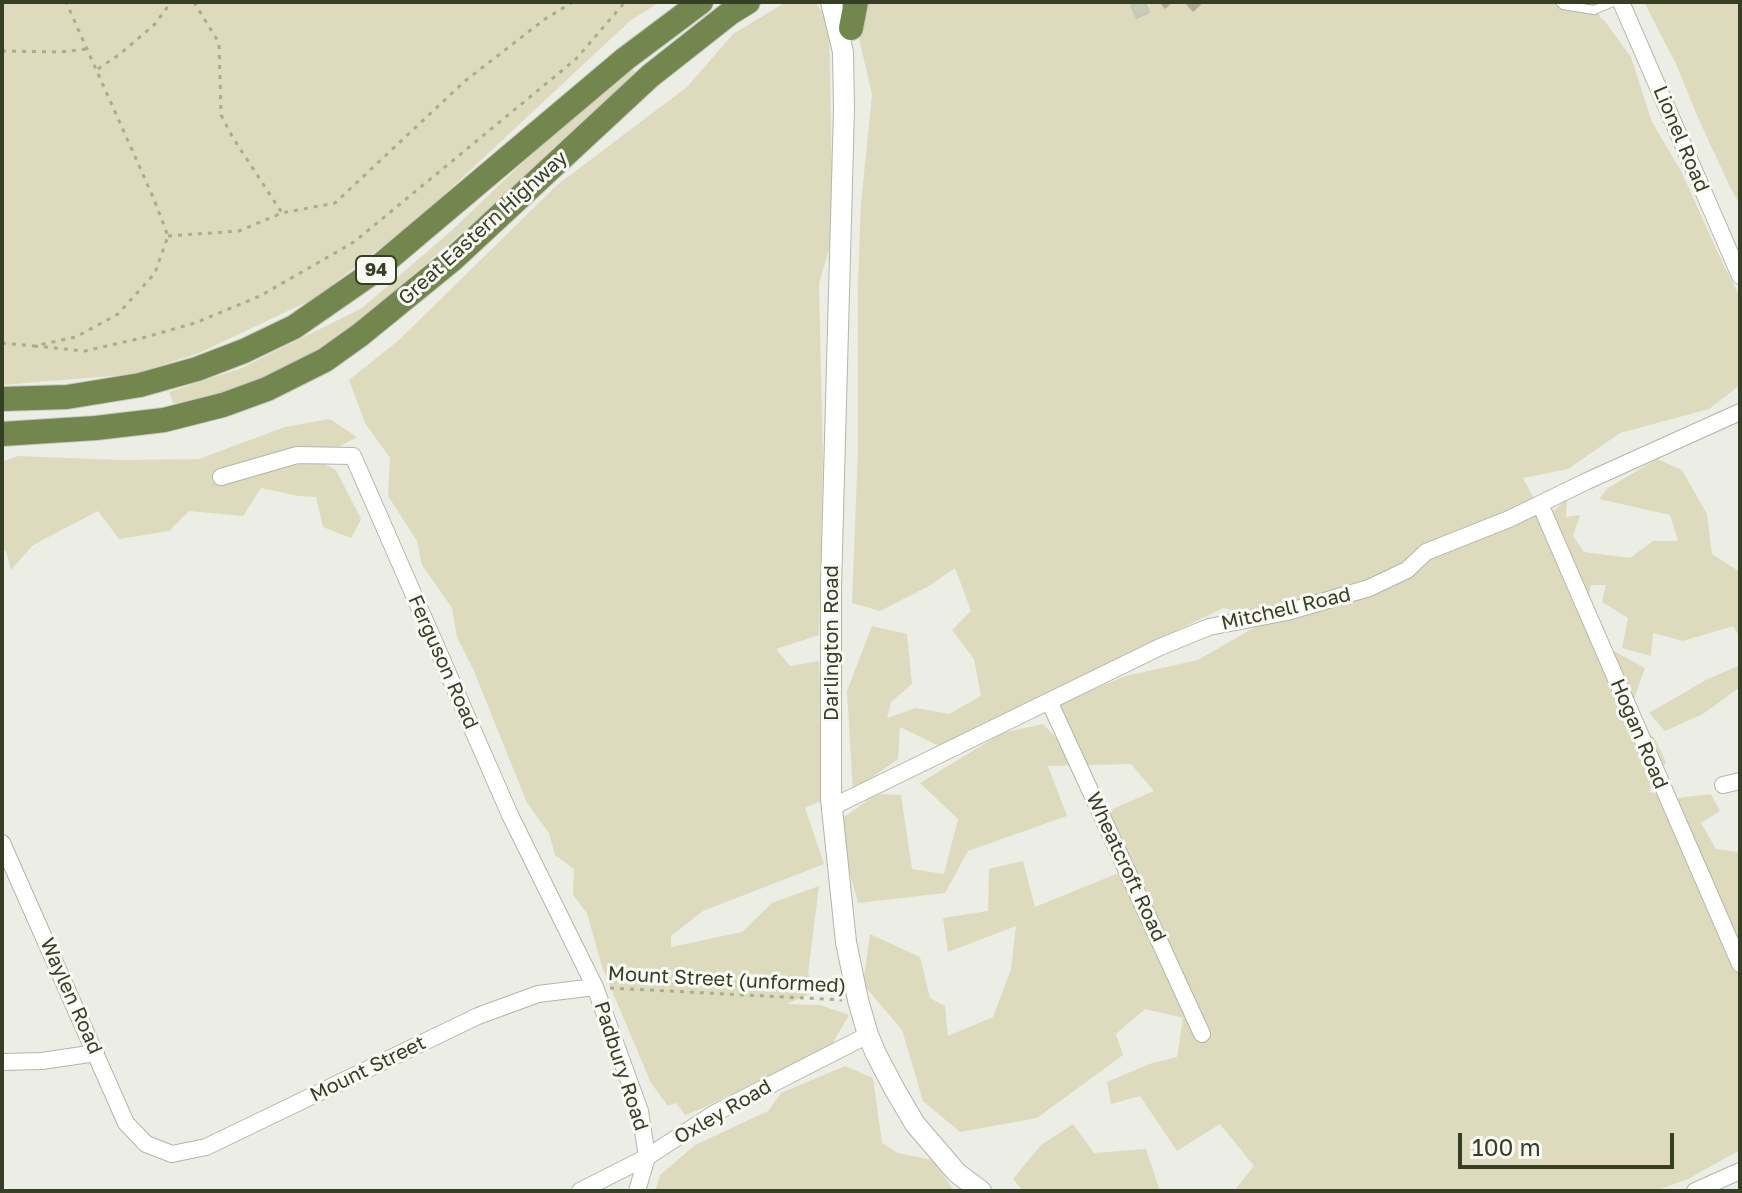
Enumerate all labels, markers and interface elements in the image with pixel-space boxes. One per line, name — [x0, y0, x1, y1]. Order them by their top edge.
street label: Lionel Road — [1648, 82, 1714, 196]
street label: Great Eastern Highway — [394, 146, 572, 310]
road number: 94 — [356, 256, 396, 284]
street label: Darlington Road — [820, 565, 844, 721]
street label: Mitchell Road — [1219, 582, 1353, 636]
street label: Ferguson Road — [403, 591, 483, 733]
street label: Hogan Road — [1605, 675, 1673, 793]
street label: Wheatcroft Road — [1081, 789, 1171, 945]
street label: Waylen Road — [35, 934, 107, 1058]
street label: Mount Street (unformed) — [607, 962, 847, 998]
street label: Padbury Road — [589, 998, 653, 1134]
street label: Mount Street — [306, 1031, 430, 1107]
street label: Oxley Road — [670, 1075, 776, 1149]
scale bar — [1462, 1117, 1678, 1167]
text: 100 m — [1472, 1132, 1541, 1161]

